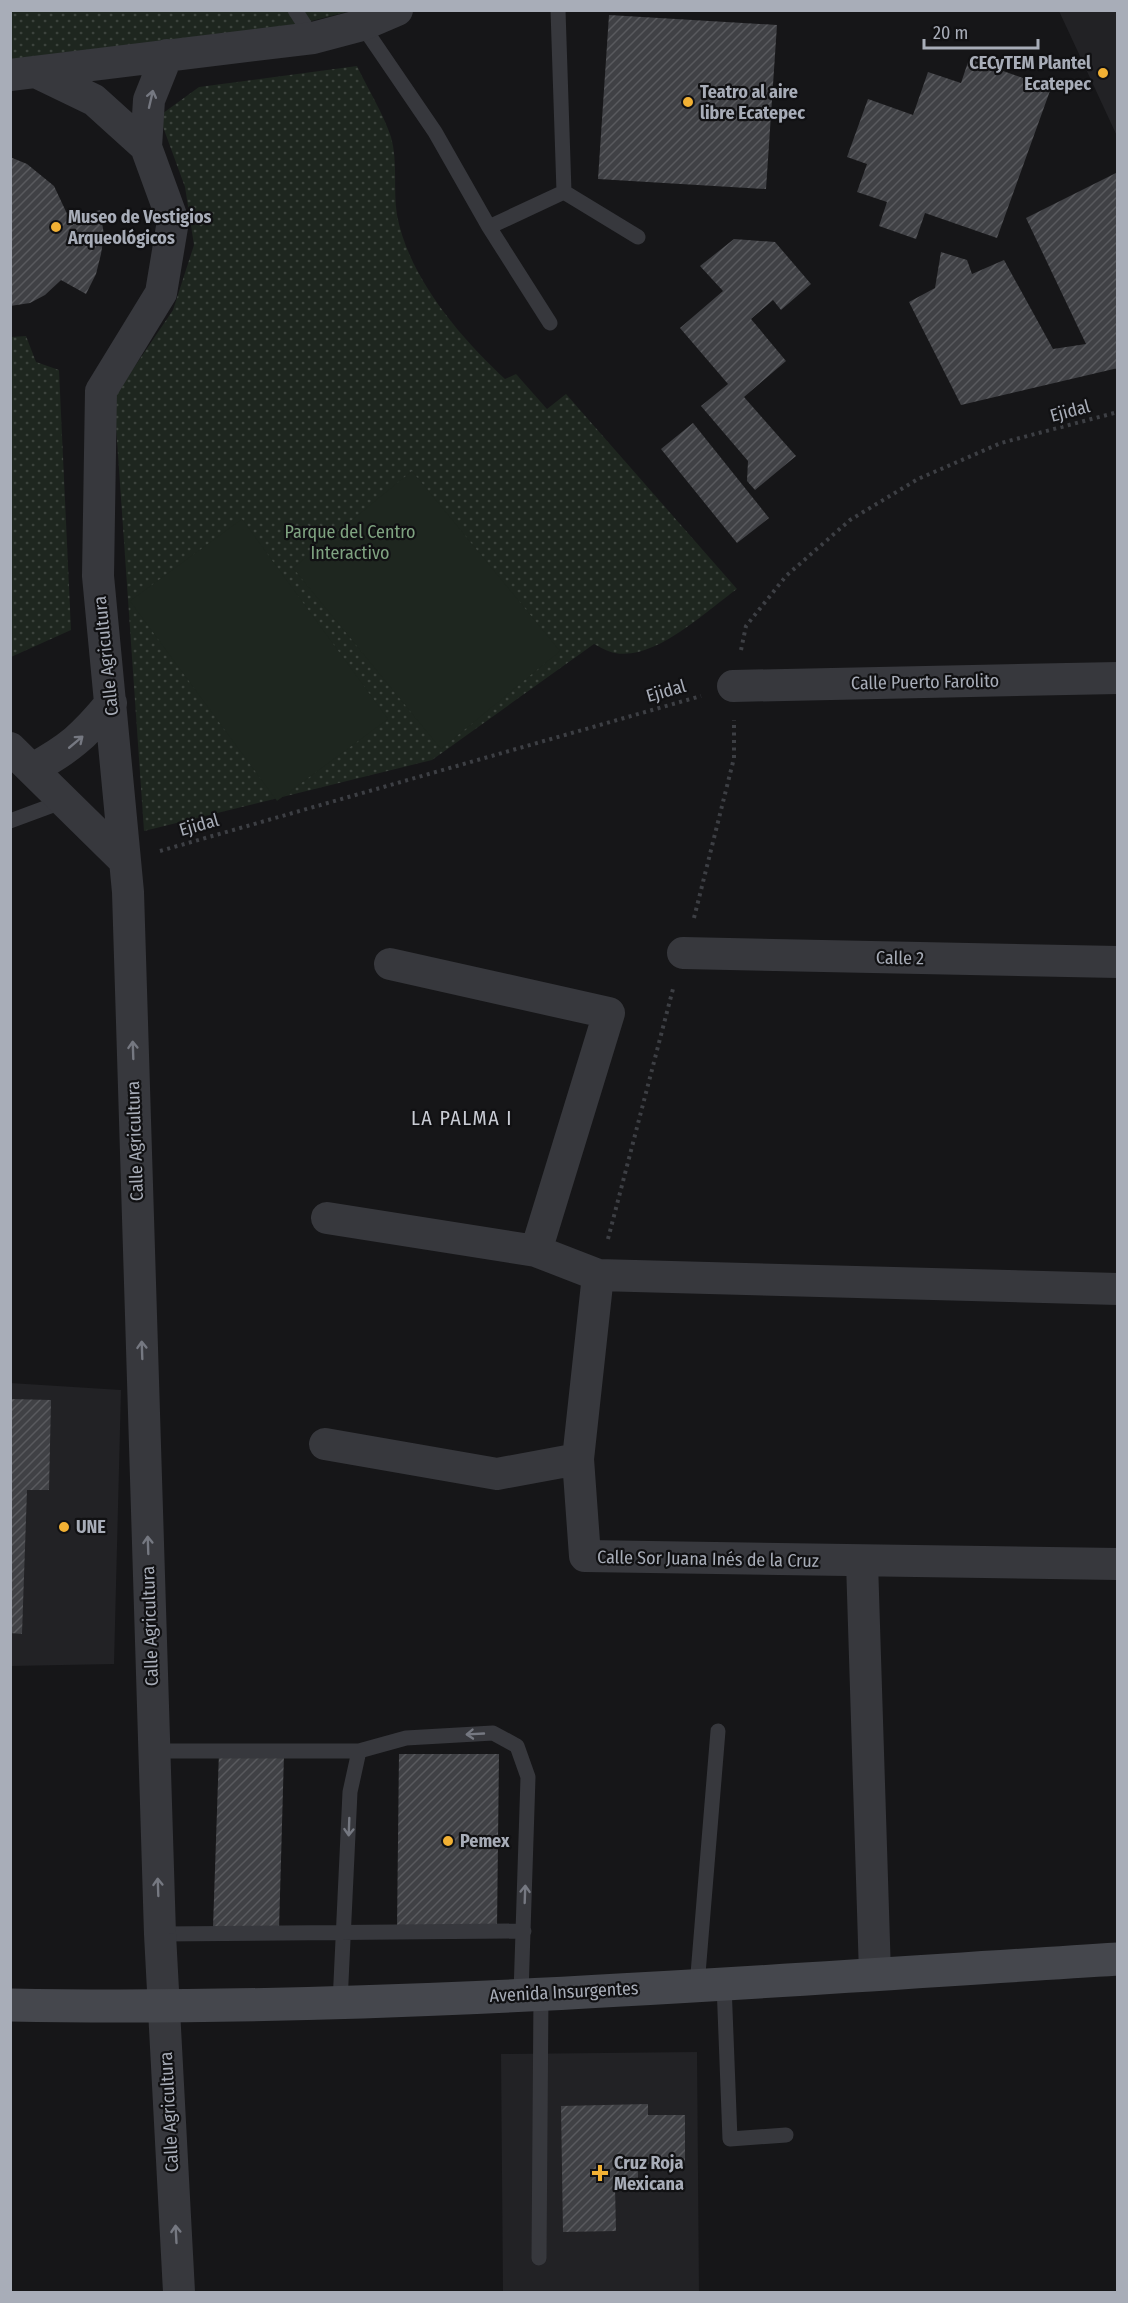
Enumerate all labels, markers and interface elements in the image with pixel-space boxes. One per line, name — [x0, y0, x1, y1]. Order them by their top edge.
scale bar — [924, 12, 1038, 50]
text: 20 m — [933, 22, 968, 44]
place label: CECyTEM Plantel Ecatepec — [969, 52, 1091, 95]
marker: CECyTEM Plantel Ecatepec — [1096, 66, 1110, 80]
place label: Teatro al aire libre Ecatepec — [700, 81, 805, 124]
one-way arrow — [146, 90, 157, 110]
marker: Teatro al aire libre Ecatepec — [681, 95, 695, 109]
place label: Museo de Vestigios Arqueológicos — [67, 206, 212, 249]
marker: Museo de Vestigios Arqueológicos — [49, 220, 63, 234]
street label: Ejidal — [1048, 395, 1093, 427]
park label: Parque del Centro Interactivo — [284, 521, 416, 564]
street label: Calle Agricultura — [89, 595, 123, 717]
street label: Calle Puerto Farolito — [851, 670, 999, 694]
street label: Ejidal — [643, 675, 689, 707]
one-way arrow — [68, 735, 83, 749]
street label: Ejidal — [176, 809, 222, 841]
street label: Calle 2 — [876, 947, 924, 969]
one-way arrow — [127, 1040, 138, 1060]
street label: Calle Agricultura — [122, 1080, 148, 1202]
district label: LA PALMA I — [411, 1106, 513, 1130]
one-way arrow — [136, 1340, 147, 1360]
place label: UNE — [76, 1516, 106, 1538]
marker: UNE — [57, 1520, 71, 1534]
one-way arrow — [142, 1535, 153, 1555]
street label: Calle Sor Juana Inés de la Cruz — [597, 1546, 819, 1572]
street label: Calle Agricultura — [137, 1565, 163, 1687]
one-way arrow — [466, 1728, 486, 1739]
one-way arrow — [343, 1817, 354, 1837]
place label: Pemex — [460, 1830, 510, 1852]
marker: Pemex — [441, 1834, 455, 1848]
one-way arrow — [153, 1877, 164, 1897]
one-way arrow — [519, 1884, 530, 1904]
street label: Avenida Insurgentes — [489, 1977, 639, 2007]
street label: Calle Agricultura — [155, 2051, 183, 2173]
place label: Cruz Roja Mexicana — [614, 2152, 684, 2195]
marker: Cruz Roja Mexicana — [591, 2164, 609, 2182]
one-way arrow — [170, 2225, 181, 2245]

